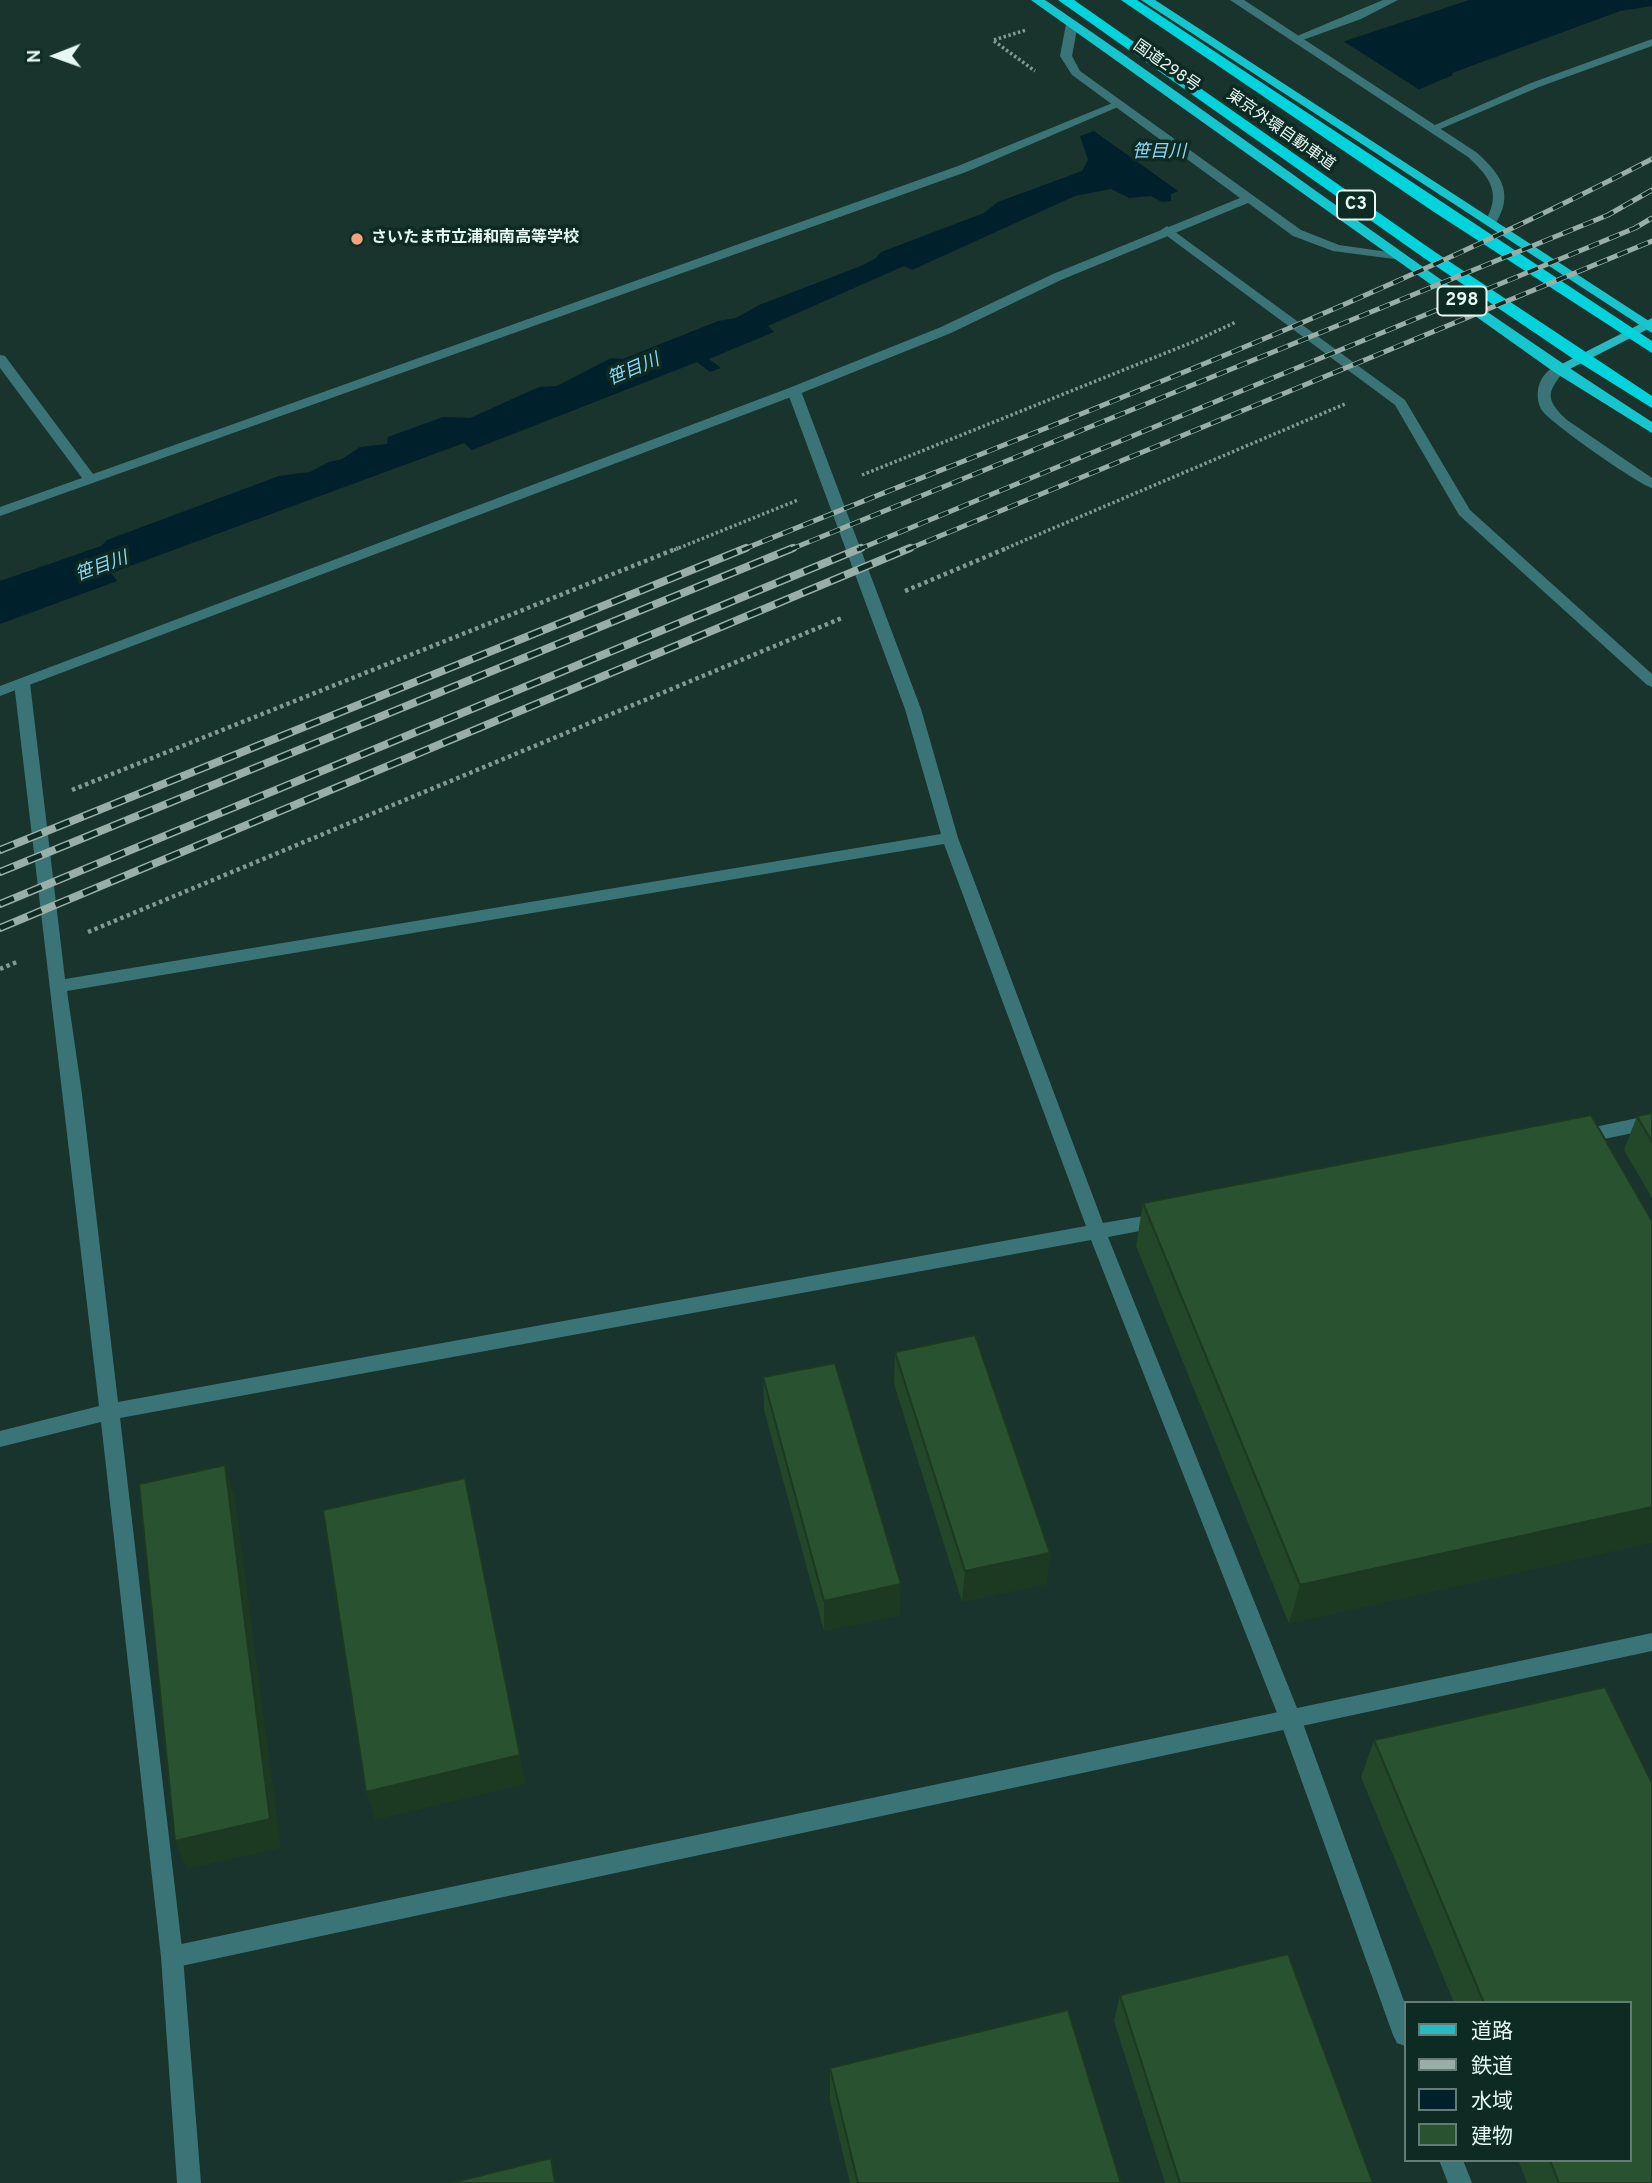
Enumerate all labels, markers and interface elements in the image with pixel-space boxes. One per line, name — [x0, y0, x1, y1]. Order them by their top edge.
north arrow — [21, 21, 91, 91]
street label: 国道298号 — [1129, 37, 1203, 97]
text: N — [23, 49, 47, 63]
street label: 東京外環自動車道 — [1222, 86, 1338, 176]
water label: 笹目川 — [1132, 142, 1186, 164]
road number: C3 — [1337, 190, 1375, 220]
place label: さいたま市立浦和南高等学校 — [371, 229, 579, 249]
marker: さいたま市立浦和南高等学校 — [349, 231, 365, 247]
road number: 298 — [1438, 286, 1486, 316]
water label: 笹目川 — [605, 351, 663, 391]
water label: 笹目川 — [73, 549, 131, 587]
legend — [1404, 2001, 1631, 2162]
text: 道路 — [1471, 2019, 1513, 2046]
text: 鉄道 — [1471, 2054, 1513, 2081]
text: 水域 — [1471, 2089, 1513, 2116]
text: 建物 — [1471, 2124, 1513, 2151]

